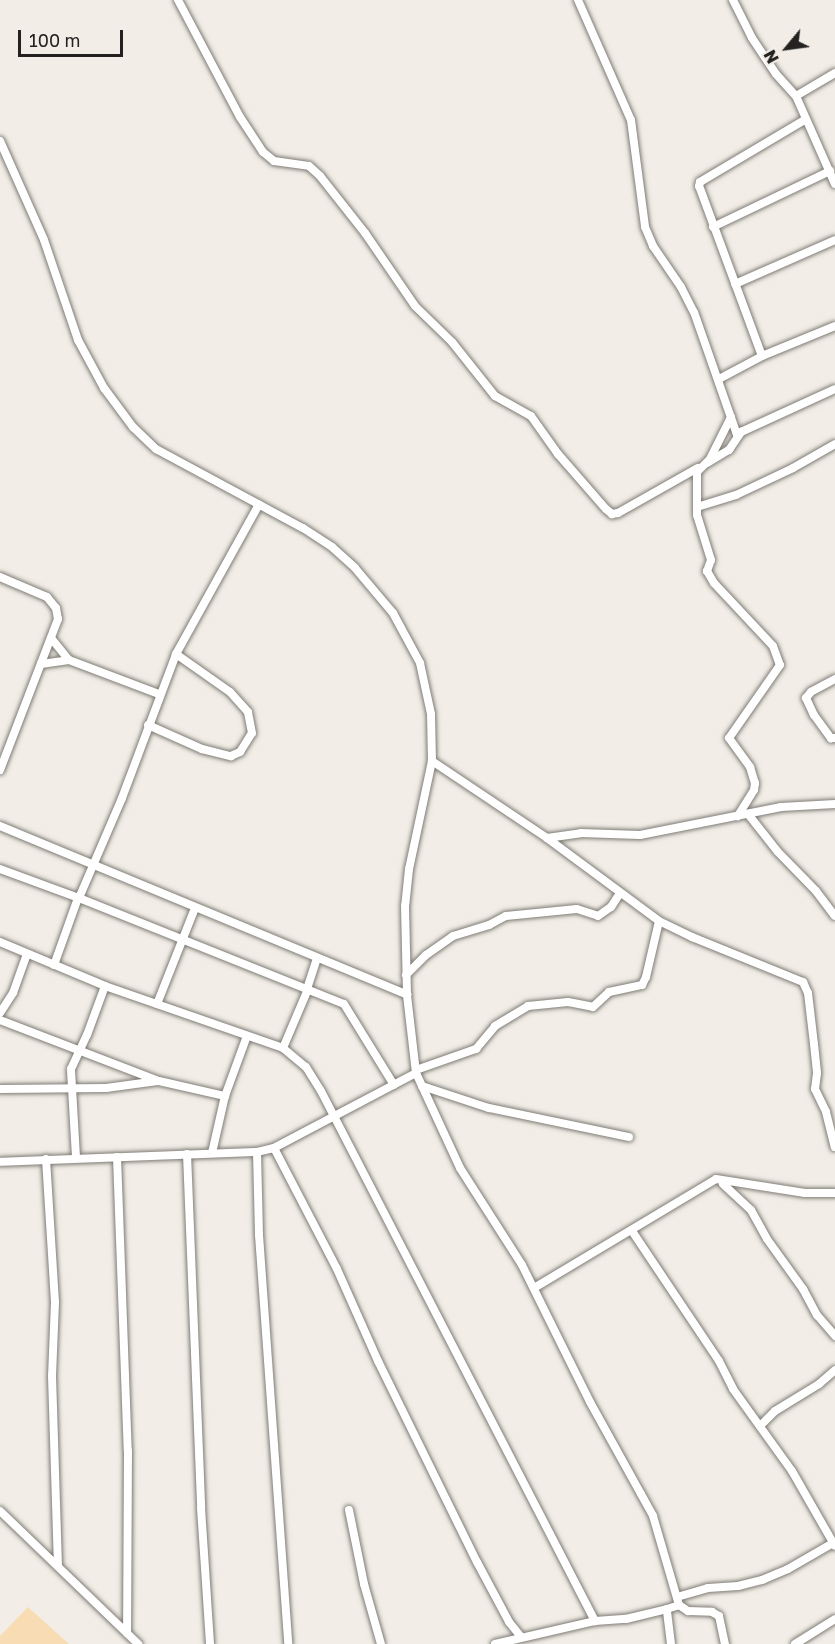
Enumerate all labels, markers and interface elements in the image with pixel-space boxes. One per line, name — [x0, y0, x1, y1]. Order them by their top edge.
scale bar — [21, 18, 126, 56]
north arrow — [757, 18, 817, 78]
text: 100 m — [29, 29, 80, 51]
text: N — [760, 47, 783, 67]

